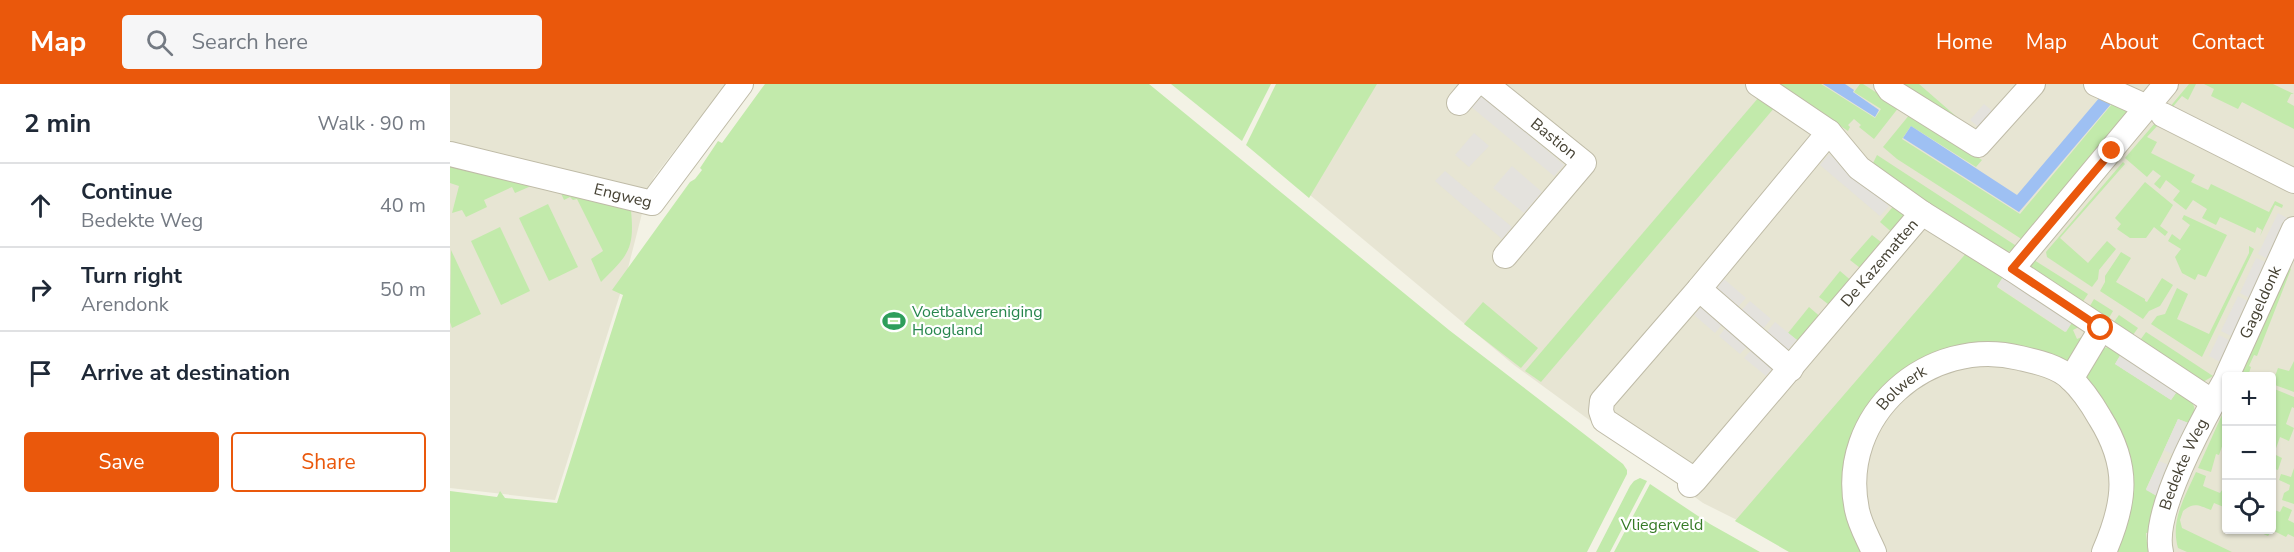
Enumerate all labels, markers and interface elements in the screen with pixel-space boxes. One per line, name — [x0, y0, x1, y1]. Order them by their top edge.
search box — [122, 15, 542, 69]
text: Map — [30, 23, 86, 61]
icon: search — [143, 26, 176, 59]
text: Search here — [191, 27, 308, 57]
text: Home — [1936, 28, 1993, 56]
text: Map — [2026, 28, 2067, 56]
text: About — [2100, 28, 2158, 56]
text: Contact — [2191, 28, 2264, 56]
text: 2 min — [24, 106, 91, 141]
text: Walk · 90 m — [318, 110, 426, 137]
street label: Bastion — [1526, 113, 1582, 164]
route end — [2098, 137, 2124, 163]
text: Continue — [81, 177, 172, 207]
street label: Engweg — [592, 178, 654, 214]
icon: ahead — [24, 189, 57, 222]
text: 40 m — [380, 192, 426, 219]
text: Bedekte Weg — [81, 207, 203, 234]
street label: De Kazematten — [1836, 214, 1923, 312]
text: Turn right — [81, 261, 182, 291]
street label: Gageldonk — [2234, 261, 2287, 342]
icon: right — [24, 273, 57, 306]
text: 50 m — [380, 276, 426, 303]
text: Arendonk — [81, 291, 169, 318]
place label: Voetbalvereniging Hoogland — [911, 301, 1043, 341]
sports icon: Voetbalvereniging Hoogland — [881, 308, 907, 334]
route start — [2087, 314, 2113, 340]
icon: arrive — [24, 357, 57, 390]
text: Arrive at destination — [81, 358, 290, 388]
street label: Bolwerk — [1871, 360, 1932, 415]
map controls — [2222, 372, 2276, 534]
button: + — [2222, 372, 2276, 426]
street label: Bedekte Weg — [2154, 415, 2213, 513]
button: − — [2222, 426, 2276, 480]
button: Save — [24, 432, 219, 492]
button: Share — [231, 432, 426, 492]
button: locate — [2222, 480, 2276, 534]
park label: Vliegerveld — [1620, 514, 1703, 536]

